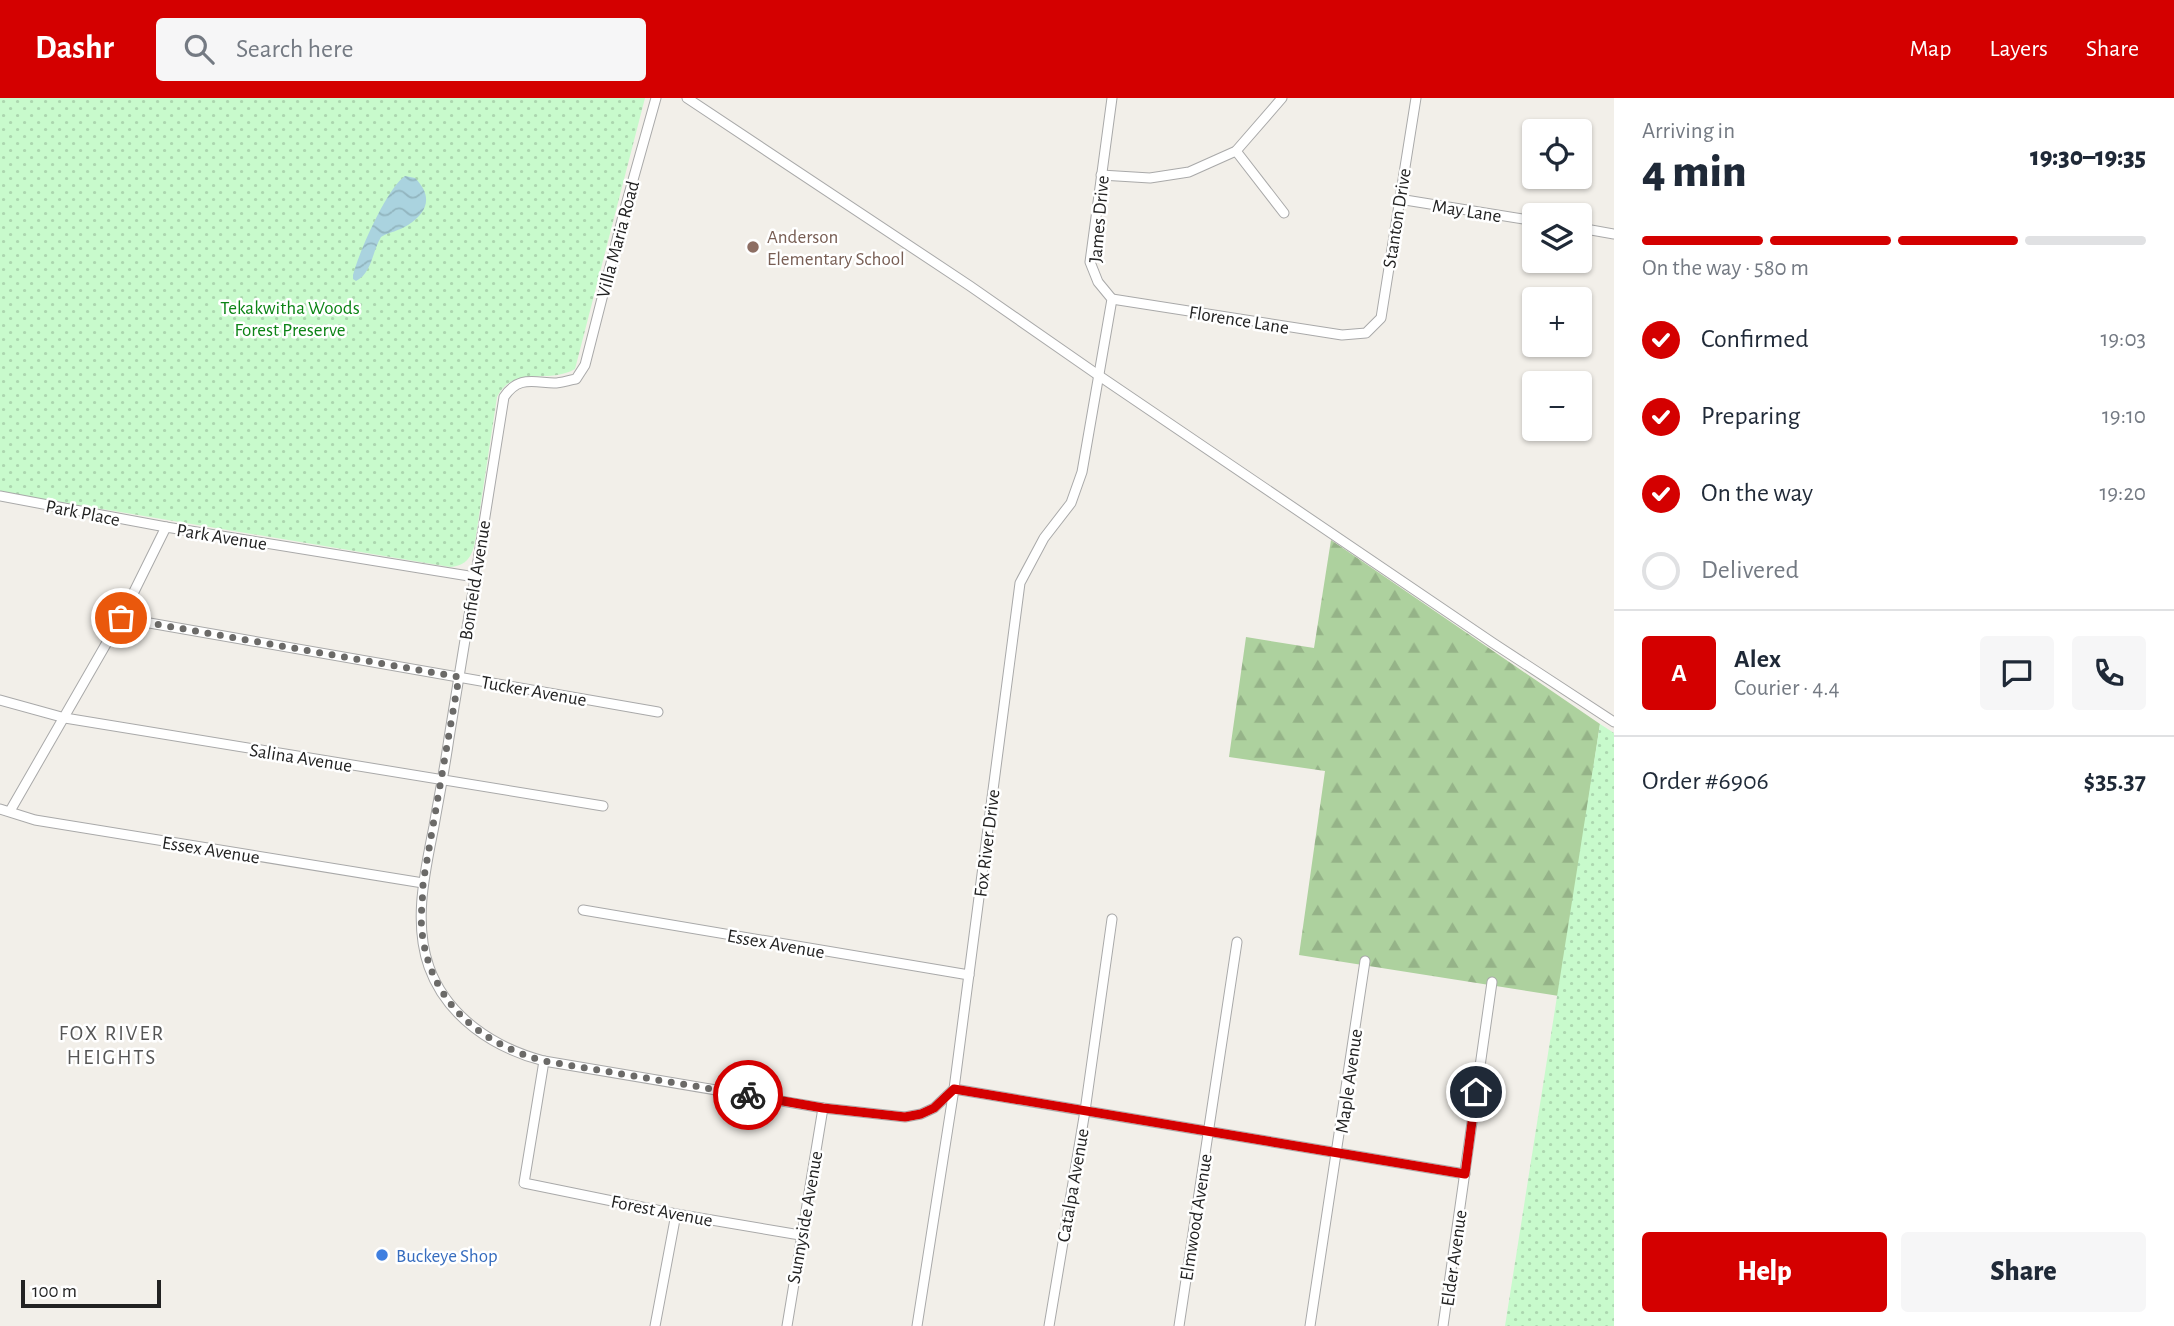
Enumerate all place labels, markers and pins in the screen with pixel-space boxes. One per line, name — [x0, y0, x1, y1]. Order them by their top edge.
place label: Anderson Elementary School — [767, 228, 905, 269]
marker: Anderson Elementary School — [745, 239, 761, 255]
pin — [91, 588, 151, 648]
pin — [1446, 1062, 1506, 1122]
marker: Buckeye Shop — [374, 1247, 390, 1263]
place label: Buckeye Shop — [396, 1247, 498, 1266]

